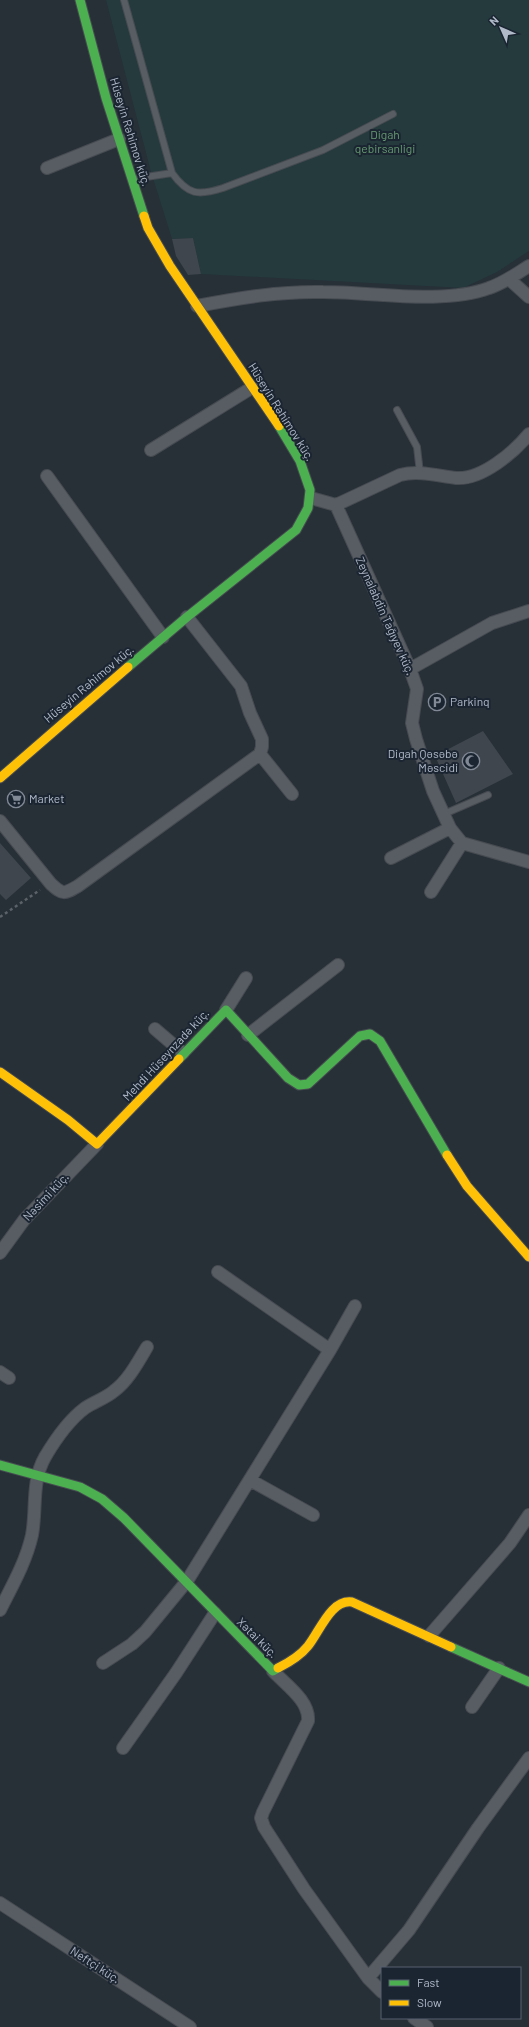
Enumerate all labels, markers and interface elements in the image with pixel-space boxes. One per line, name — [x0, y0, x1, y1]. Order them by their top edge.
north arrow — [481, 8, 521, 48]
text: N — [486, 13, 501, 28]
street label: Hüseyin Rəhimov küç. — [108, 76, 154, 188]
park label: Digah qebirsanligi — [355, 127, 415, 155]
street label: Hüseyin Rəhimov küç. — [246, 360, 318, 463]
street label: Zeynalabdin Tağıyev küç. — [353, 554, 418, 677]
street label: Hüseyin Rəhimov küç. — [41, 642, 136, 725]
parking icon: Parkinq — [427, 692, 447, 712]
place label: Parkinq — [450, 694, 490, 708]
place label: Digah Qəsəbə Məscidi — [388, 746, 458, 774]
mosque icon: Digah Qəsəbə Məscidi — [461, 751, 481, 771]
supermarket icon: Market — [6, 789, 26, 809]
place label: Market — [29, 791, 65, 805]
street label: Mehdi Hüseynzadə küç. — [119, 1006, 211, 1103]
street label: Nəsimi küç. — [20, 1169, 71, 1223]
street label: Xətai küç. — [235, 1614, 281, 1660]
street label: Neftçi küç. — [68, 1943, 123, 1985]
legend — [381, 1967, 521, 2019]
text: Fast — [417, 1975, 440, 1989]
text: Slow — [417, 1995, 442, 2009]

